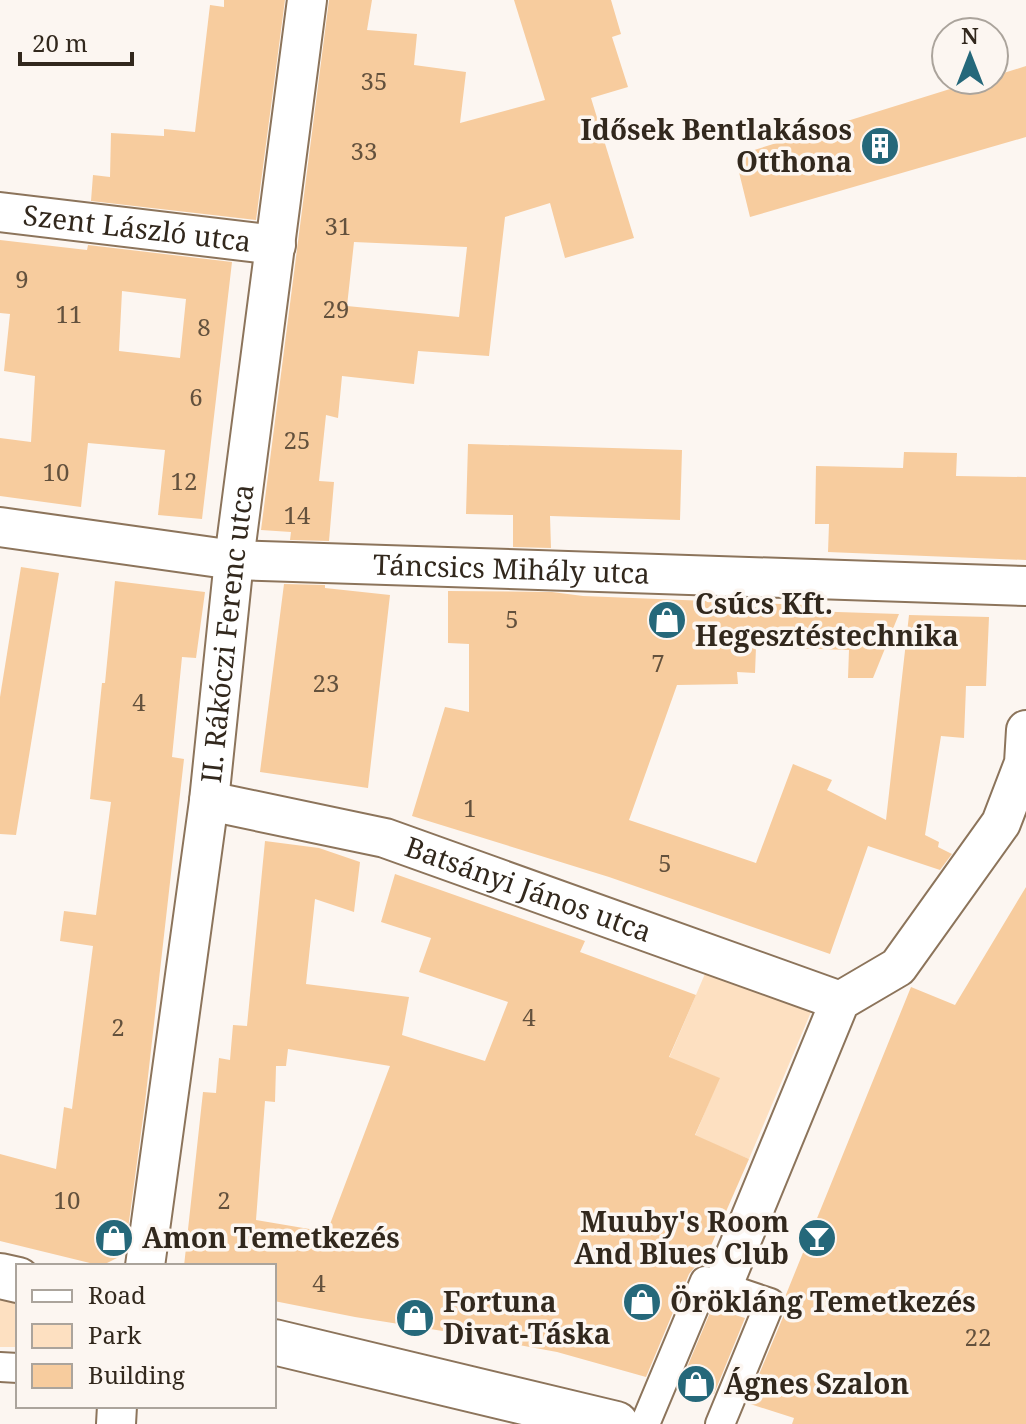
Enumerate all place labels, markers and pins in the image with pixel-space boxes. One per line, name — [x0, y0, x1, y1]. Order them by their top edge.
place label: Idősek Bentlakásos Otthona — [581, 110, 852, 180]
building icon: Idősek Bentlakásos Otthona — [859, 125, 901, 167]
place label: Csúcs Kft. Hegesztéstechnika — [695, 584, 959, 654]
shop icon: Csúcs Kft. Hegesztéstechnika — [646, 599, 688, 641]
place label: Muuby's Room And Blues Club — [574, 1202, 789, 1272]
shop icon: Amon Temetkezés — [93, 1217, 135, 1259]
bar icon: Muuby's Room And Blues Club — [796, 1217, 838, 1259]
place label: Amon Temetkezés — [142, 1218, 400, 1256]
shop icon: Örökláng Temetkezés — [621, 1281, 663, 1323]
place label: Fortuna Divat-Táska — [443, 1282, 610, 1352]
place label: Örökláng Temetkezés — [670, 1282, 976, 1320]
shop icon: Fortuna Divat-Táska — [394, 1297, 436, 1339]
shop icon: Ágnes Szalon — [675, 1363, 717, 1405]
place label: Ágnes Szalon — [724, 1364, 909, 1402]

